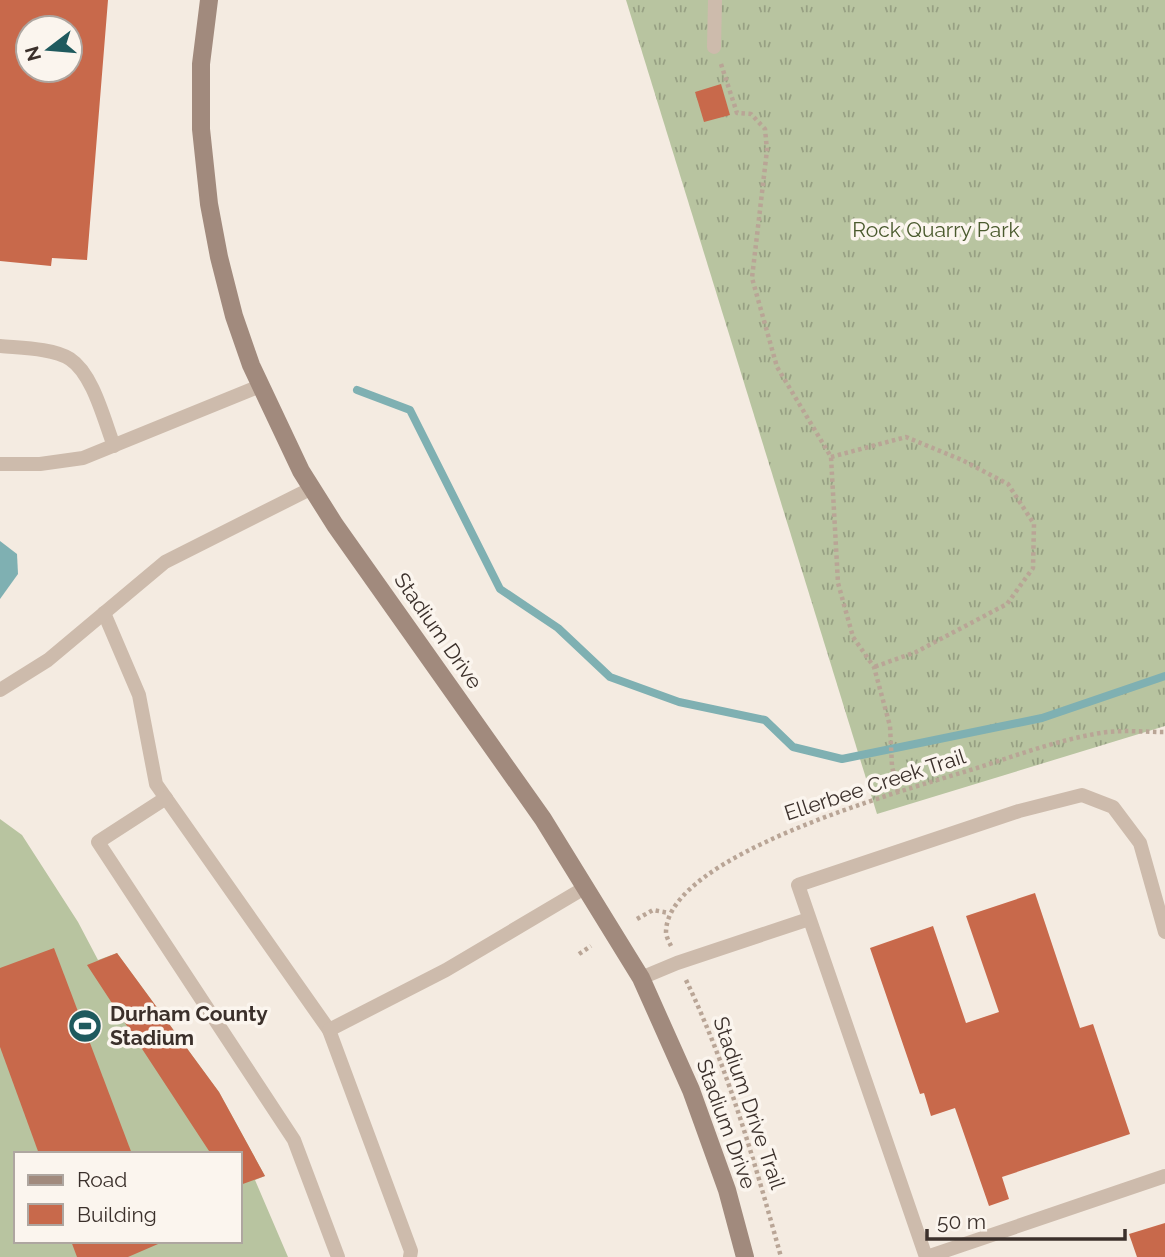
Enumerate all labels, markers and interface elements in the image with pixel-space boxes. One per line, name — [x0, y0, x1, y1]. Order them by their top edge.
north arrow — [14, 14, 84, 84]
text: N — [20, 44, 45, 64]
park label: Rock Quarry Park — [852, 217, 1020, 242]
street label: Stadium Drive — [389, 568, 488, 694]
street label: Ellerbee Creek Trail — [781, 743, 969, 826]
place label: Durham County Stadium — [110, 1001, 268, 1050]
sports icon: Durham County Stadium — [66, 1007, 104, 1045]
street label: Stadium Drive Trail — [708, 1013, 790, 1193]
street label: Stadium Drive — [691, 1056, 761, 1192]
legend — [14, 1152, 242, 1243]
text: Road — [77, 1167, 127, 1192]
scale bar — [927, 1198, 1125, 1242]
text: Building — [77, 1202, 157, 1227]
text: 50 m — [937, 1209, 986, 1234]

